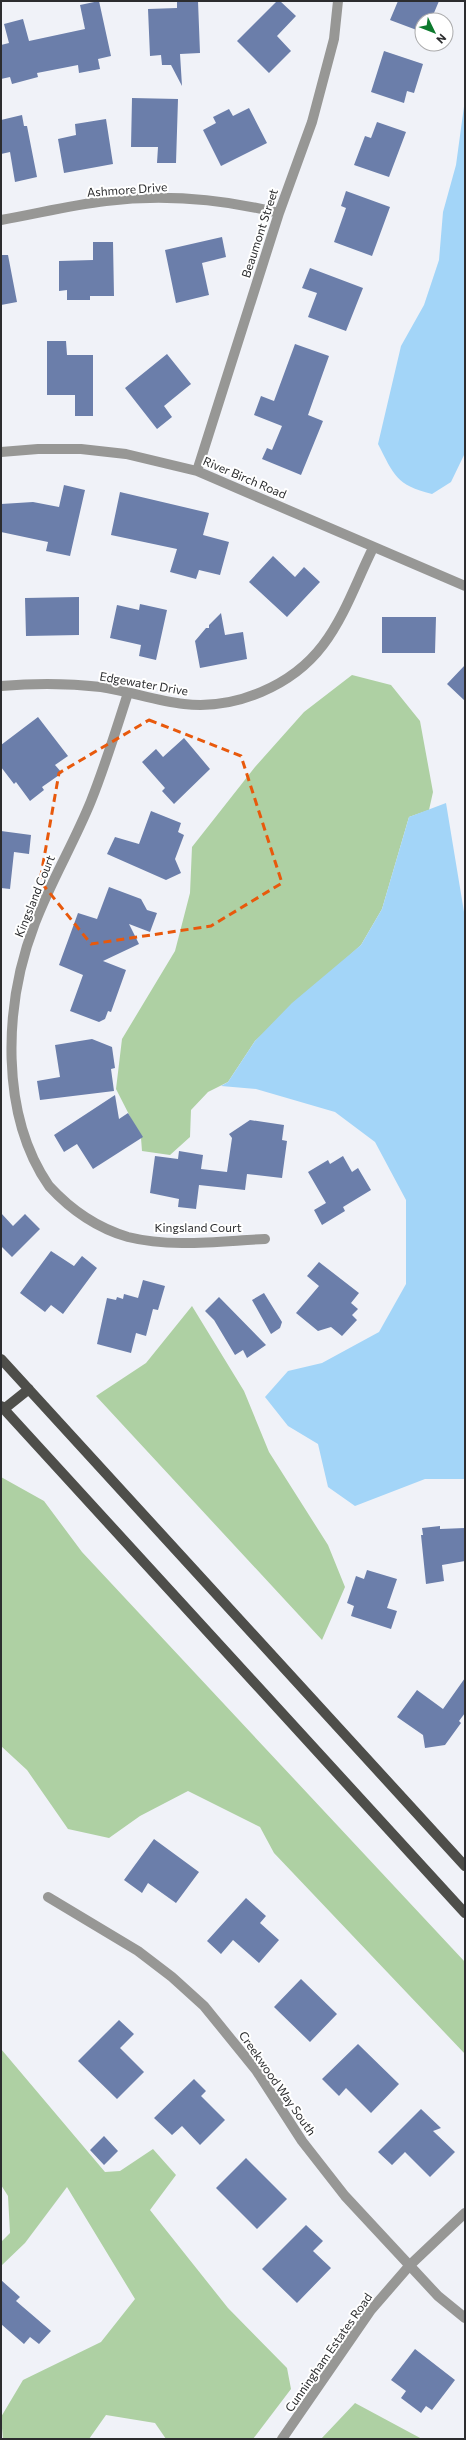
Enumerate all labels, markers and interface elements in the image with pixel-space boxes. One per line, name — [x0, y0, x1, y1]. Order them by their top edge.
north arrow — [414, 12, 454, 52]
text: N — [434, 32, 449, 47]
street label: Ashmore Drive — [86, 179, 168, 199]
street label: Beaumont Street — [238, 187, 280, 279]
street label: River Birch Road — [201, 453, 289, 501]
street label: Edgewater Drive — [99, 668, 189, 698]
street label: Kingsland Court — [11, 853, 57, 939]
street label: Kingsland Court — [154, 1220, 242, 1234]
street label: Creekwood Way South — [237, 2028, 319, 2138]
street label: Cunningham Estates Road — [282, 2290, 374, 2414]

